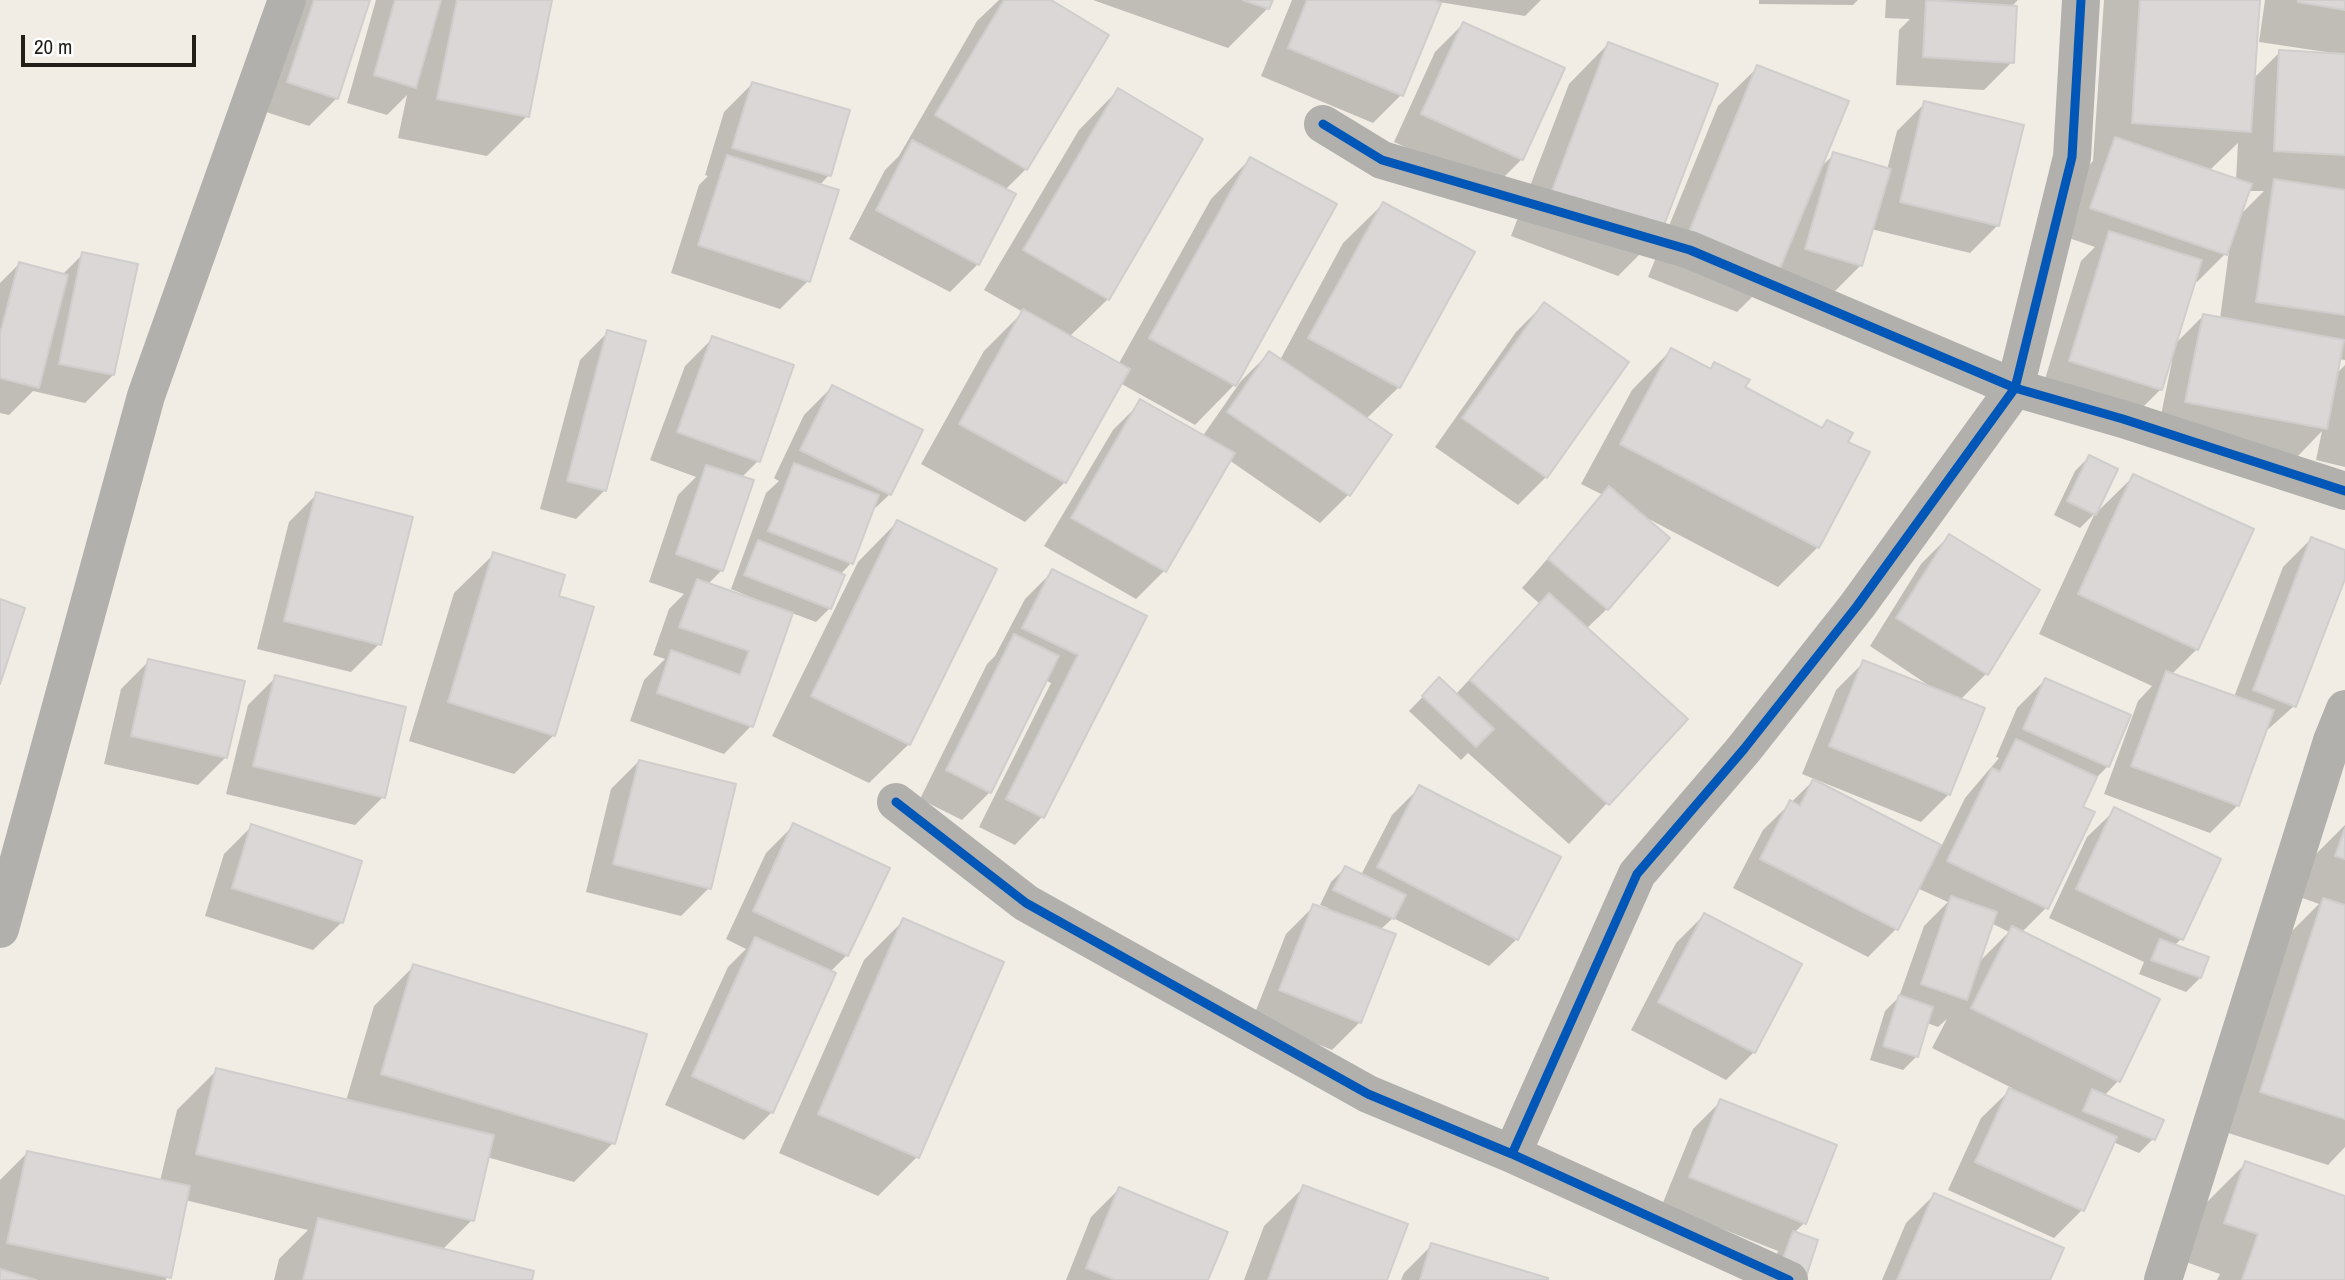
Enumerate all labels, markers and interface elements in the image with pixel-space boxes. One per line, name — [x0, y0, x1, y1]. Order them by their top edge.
scale bar — [24, 21, 200, 65]
text: 20 m — [34, 32, 72, 61]

